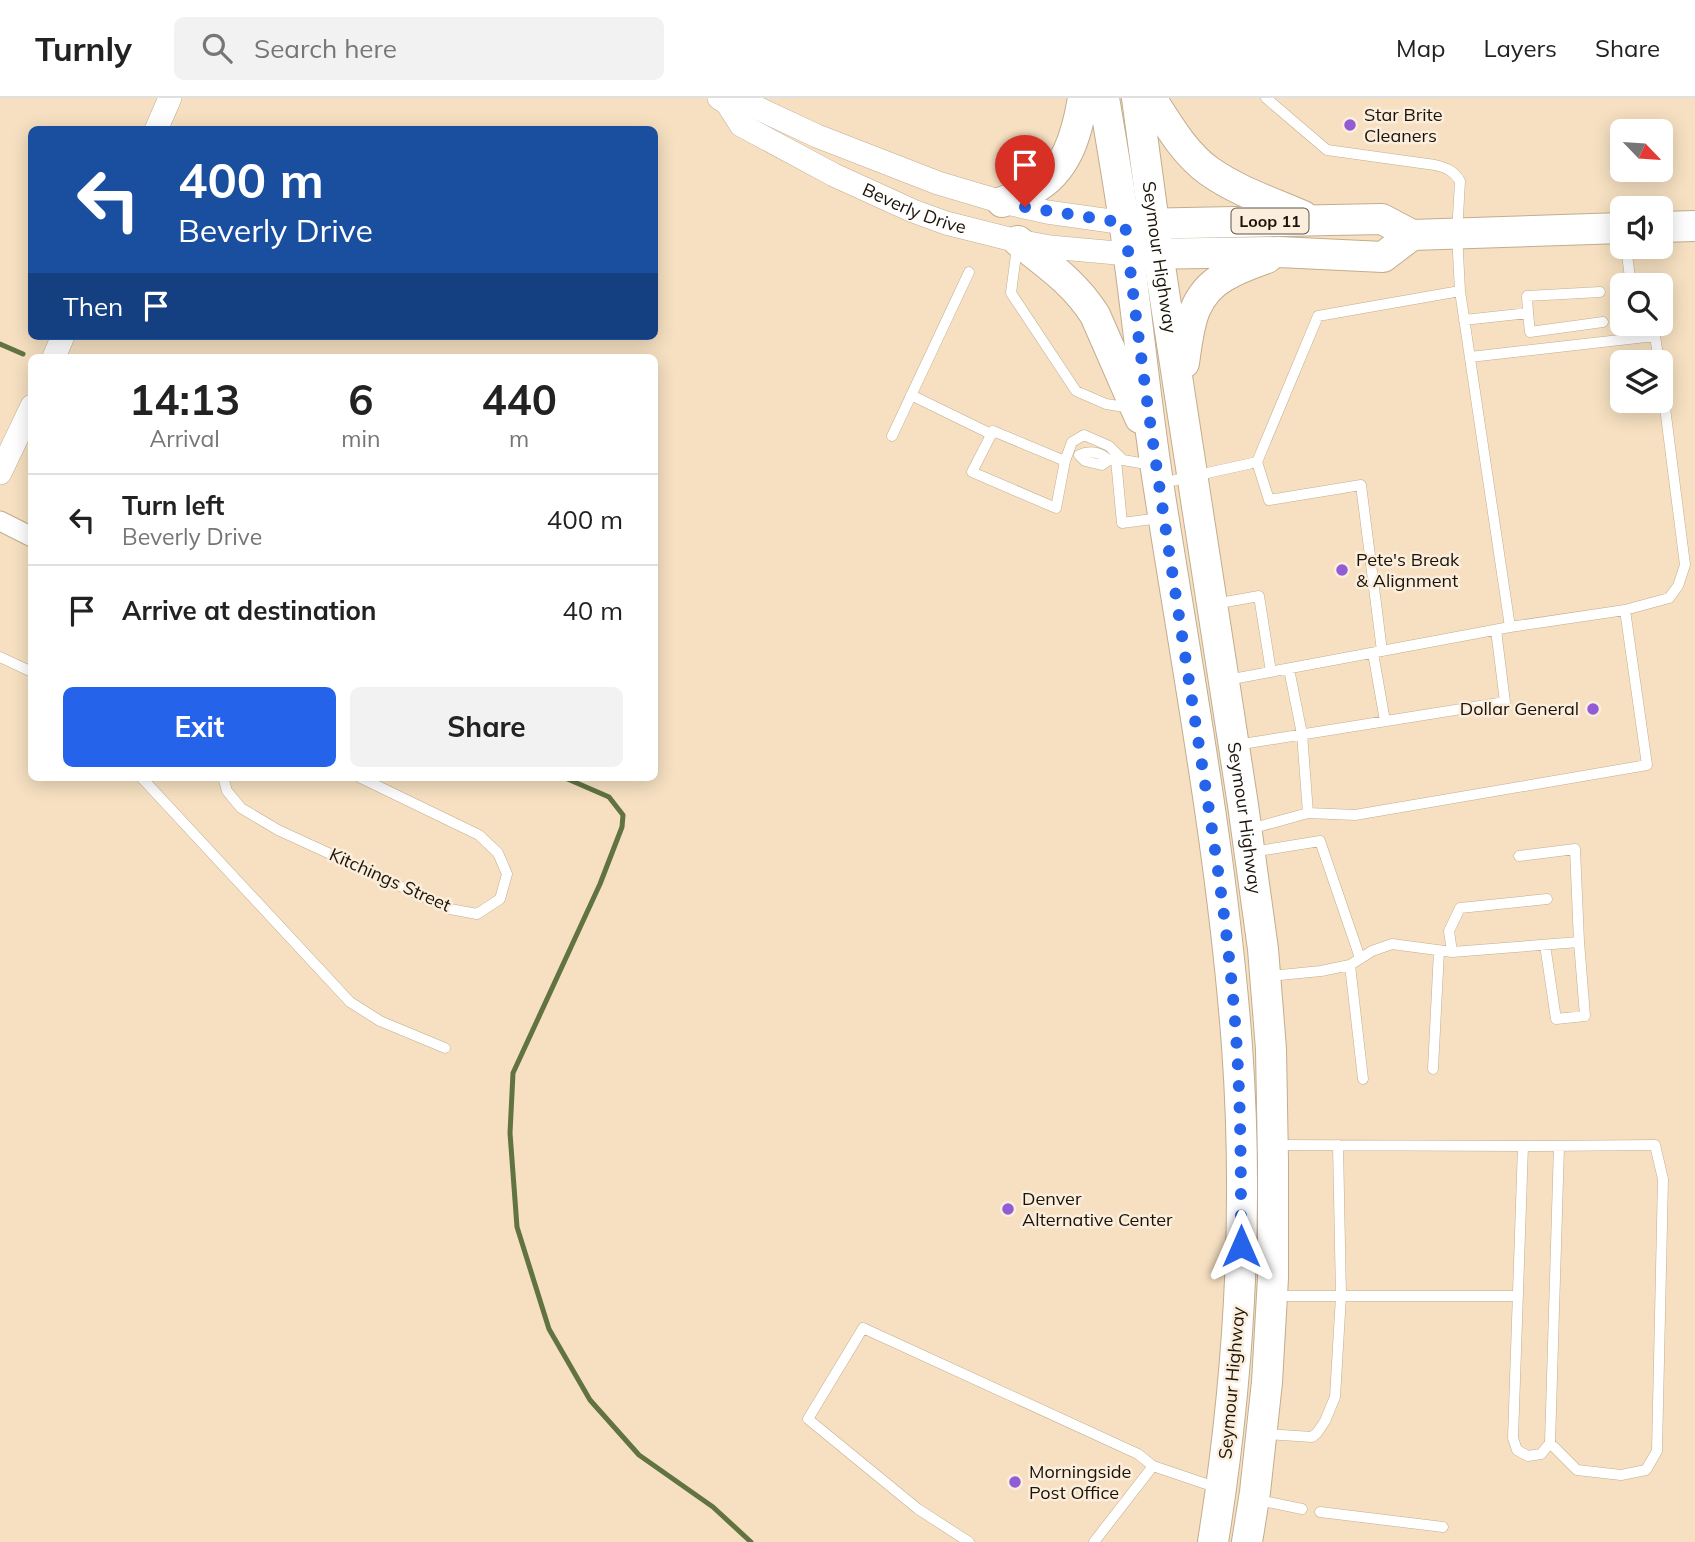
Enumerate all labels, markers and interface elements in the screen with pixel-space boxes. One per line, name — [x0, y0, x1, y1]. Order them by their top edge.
search box — [174, 17, 664, 80]
text: Turnly — [35, 28, 132, 69]
icon: search — [198, 29, 236, 67]
text: Search here — [254, 32, 397, 65]
text: Map — [1396, 33, 1445, 63]
text: Layers — [1483, 33, 1557, 63]
text: Share — [1595, 33, 1660, 63]
place label: Star Brite Cleaners — [1364, 103, 1443, 147]
marker: Star Brite Cleaners — [1342, 117, 1358, 133]
north arrow — [1610, 119, 1673, 182]
map controls — [1610, 119, 1673, 413]
pin — [995, 135, 1055, 207]
icon: arrive — [1006, 146, 1044, 184]
text: 400 m — [178, 149, 324, 210]
icon: left — [63, 154, 154, 245]
street label: Beverly Drive — [859, 178, 969, 239]
street label: Seymour Highway — [1137, 180, 1182, 335]
button: sound — [1610, 196, 1673, 259]
road number: Loop 11 — [1232, 209, 1308, 234]
text: Beverly Drive — [178, 210, 373, 250]
button: search — [1610, 273, 1673, 336]
icon: arrive — [137, 287, 175, 325]
text: Then — [63, 290, 123, 323]
button: layers — [1610, 350, 1673, 413]
text: 14:13 — [129, 373, 240, 426]
text: 6 — [348, 373, 373, 426]
text: 440 — [481, 373, 557, 426]
text: Arrival — [149, 424, 220, 453]
text: min — [341, 424, 380, 453]
text: m — [509, 424, 529, 453]
text: Turn left — [122, 489, 224, 522]
icon: left — [63, 501, 101, 539]
text: 400 m — [547, 503, 623, 536]
text: Beverly Drive — [122, 522, 262, 551]
place label: Pete's Break & Alignment — [1356, 548, 1460, 592]
marker: Pete's Break & Alignment — [1334, 562, 1350, 578]
icon: arrive — [63, 592, 101, 630]
text: Arrive at destination — [122, 594, 377, 627]
text: 40 m — [562, 594, 623, 627]
button: Exit — [63, 687, 336, 767]
button: Share — [350, 687, 623, 767]
place label: Dollar General — [1460, 697, 1579, 720]
marker: Dollar General — [1585, 701, 1601, 717]
street label: Seymour Highway — [1222, 740, 1267, 896]
street label: Kitchings Street — [326, 843, 454, 917]
place label: Denver Alternative Center — [1022, 1187, 1173, 1231]
marker: Denver Alternative Center — [1000, 1201, 1016, 1217]
position arrow — [1204, 1209, 1278, 1283]
street label: Seymour Highway — [1213, 1305, 1250, 1460]
place label: Morningside Post Office — [1029, 1460, 1131, 1504]
marker: Morningside Post Office — [1007, 1474, 1023, 1490]

